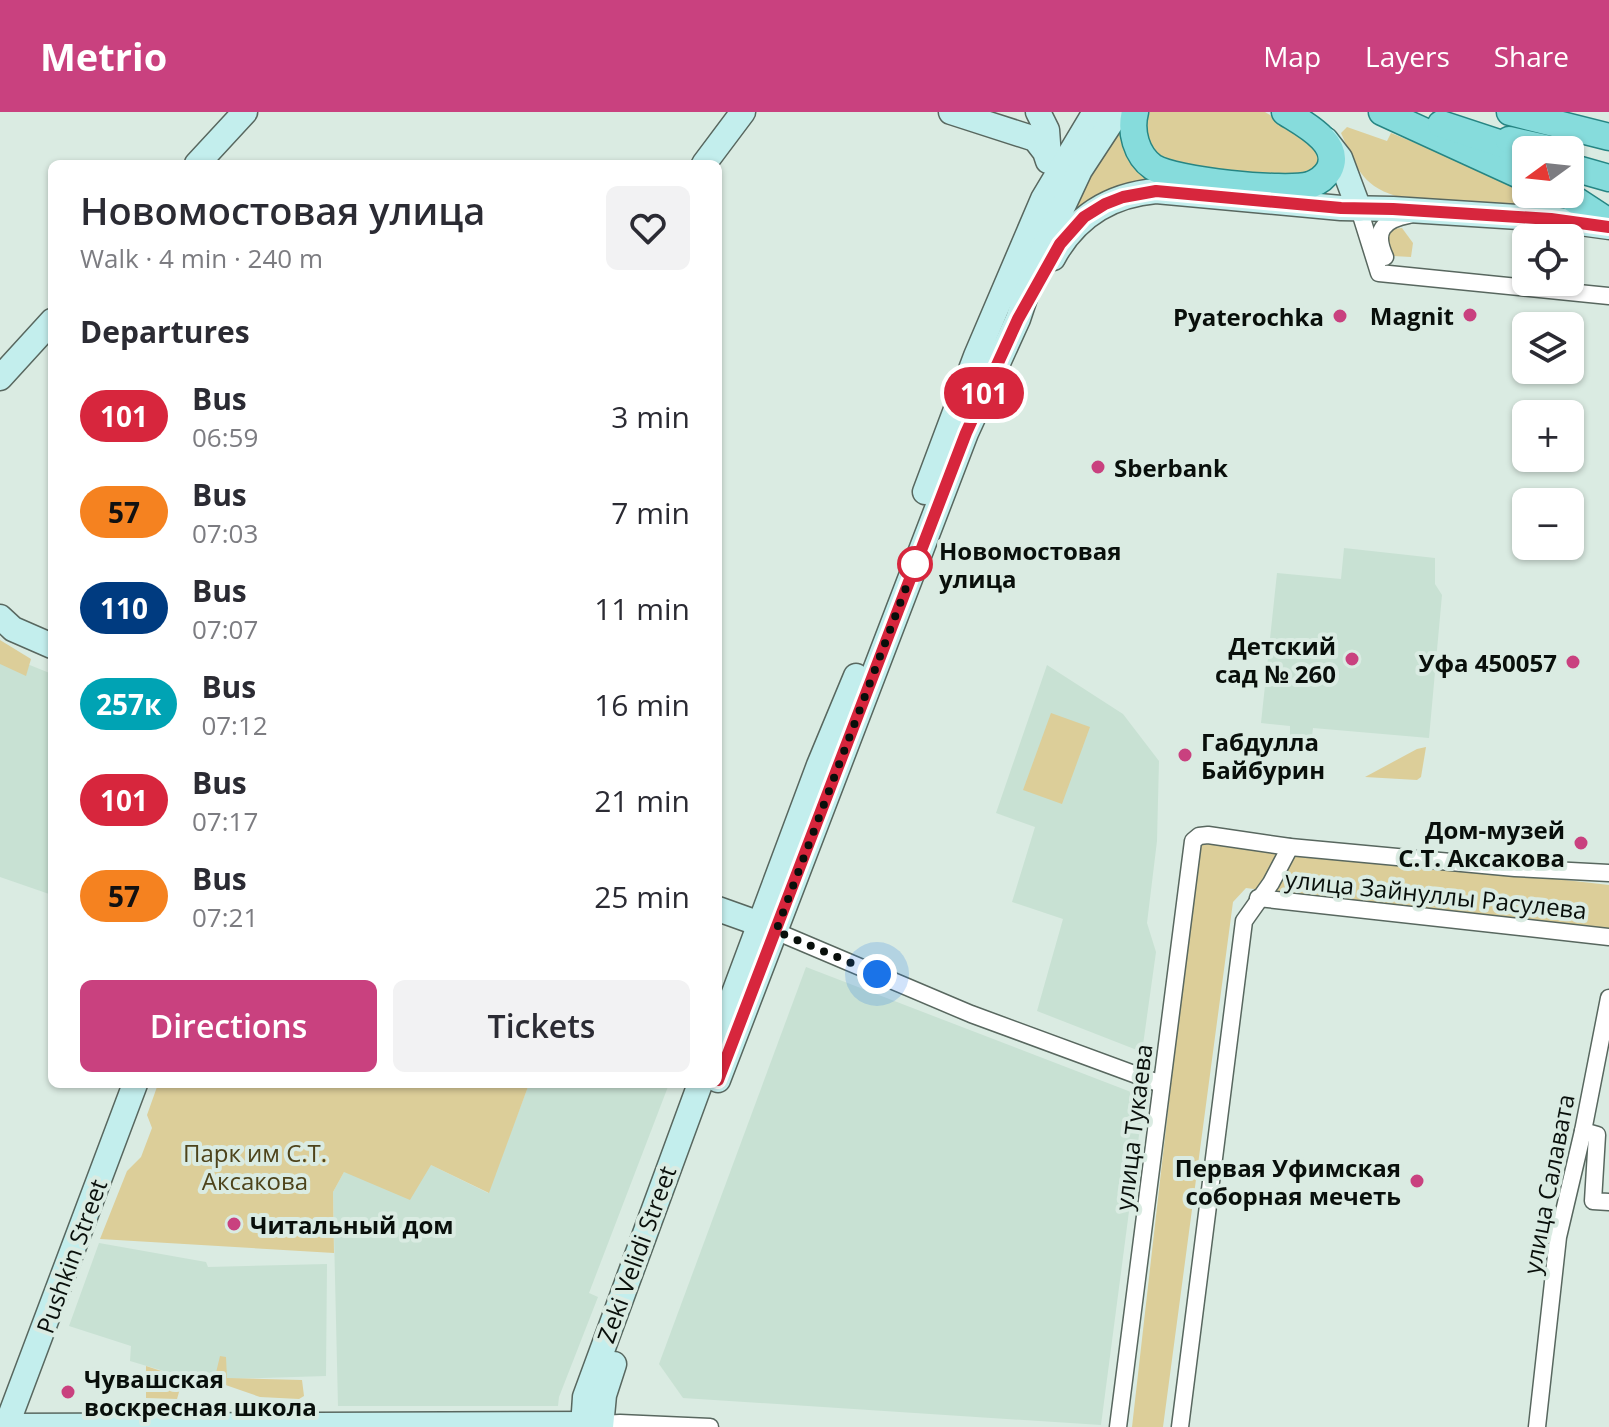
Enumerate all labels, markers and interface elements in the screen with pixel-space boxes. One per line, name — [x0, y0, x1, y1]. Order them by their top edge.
text: Metrio — [40, 30, 167, 82]
text: Map — [1263, 37, 1321, 75]
text: Layers — [1365, 37, 1450, 75]
text: Share — [1494, 37, 1569, 75]
north arrow — [1512, 136, 1584, 208]
map controls — [1512, 136, 1584, 560]
text: Новомостовая улица — [80, 184, 485, 236]
button: heart — [606, 186, 690, 270]
button: locate — [1512, 224, 1584, 296]
text: Walk · 4 min · 240 m — [80, 240, 323, 276]
place label: Magnit — [1370, 299, 1454, 332]
place label: Pyaterochka — [1173, 300, 1324, 333]
marker: Magnit — [1461, 306, 1479, 324]
marker: Pyaterochka — [1331, 307, 1349, 325]
text: Departures — [80, 311, 250, 352]
button: layers — [1512, 312, 1584, 384]
line badge: 101 — [938, 367, 1030, 419]
text: 101 — [960, 374, 1008, 412]
text: Bus — [192, 378, 247, 419]
text: 3 min — [611, 396, 690, 437]
text: 101 — [100, 397, 148, 435]
button: + — [1512, 400, 1584, 472]
text: 06:59 — [192, 419, 258, 455]
place label: Sberbank — [1114, 451, 1228, 484]
marker: Sberbank — [1089, 458, 1107, 476]
text: Bus — [192, 474, 247, 515]
button: − — [1512, 488, 1584, 560]
text: 7 min — [611, 492, 690, 533]
text: 57 — [108, 493, 140, 531]
text: 07:03 — [192, 515, 258, 551]
place label: Новомостовая улица — [939, 534, 1122, 595]
marker: Новомостовая улица — [898, 547, 932, 581]
text: Bus — [192, 570, 247, 611]
text: 11 min — [594, 588, 690, 629]
text: 110 — [100, 589, 148, 627]
text: 07:07 — [192, 611, 258, 647]
place label: Детский сад № 260 — [1215, 629, 1336, 690]
place label: Уфа 450057 — [1418, 646, 1557, 679]
marker: Детский сад № 260 — [1343, 650, 1361, 668]
marker: Уфа 450057 — [1564, 653, 1582, 671]
text: Bus — [201, 666, 256, 707]
text: 16 min — [594, 684, 690, 725]
text: 257к — [96, 685, 161, 723]
text: 07:12 — [201, 707, 268, 743]
place label: Габдулла Байбурин — [1201, 725, 1325, 786]
marker: Габдулла Байбурин — [1176, 746, 1194, 764]
text: Bus — [192, 762, 247, 803]
text: 21 min — [594, 780, 690, 821]
text: 101 — [100, 781, 148, 819]
text: 07:17 — [192, 803, 258, 839]
place label: Дом-музей С.Т. Аксакова — [1398, 813, 1565, 874]
marker: Дом-музей С.Т. Аксакова — [1572, 834, 1590, 852]
text: Bus — [192, 858, 247, 899]
street label: улица Зайнуллы Расулева — [1284, 862, 1588, 926]
text: 25 min — [594, 876, 690, 917]
text: 57 — [108, 877, 140, 915]
text: 07:21 — [192, 899, 258, 935]
your location — [857, 954, 897, 994]
button: Directions — [80, 980, 377, 1072]
button: Tickets — [393, 980, 690, 1072]
street label: улица Тукаева — [1106, 1042, 1160, 1212]
street label: улица Салавата — [1514, 1091, 1582, 1277]
park label: Парк им С.Т. Аксакова — [183, 1136, 327, 1197]
place label: Первая Уфимская соборная мечеть — [1175, 1151, 1401, 1212]
street label: Zeki Velidi Street — [589, 1161, 683, 1347]
marker: Первая Уфимская соборная мечеть — [1408, 1172, 1426, 1190]
street label: Pushkin Street — [28, 1174, 114, 1338]
place label: Читальный дом — [250, 1208, 454, 1241]
marker: Читальный дом — [225, 1215, 243, 1233]
place label: Чувашская воскресная школа — [84, 1362, 317, 1423]
marker: Чувашская воскресная школа — [59, 1383, 77, 1401]

